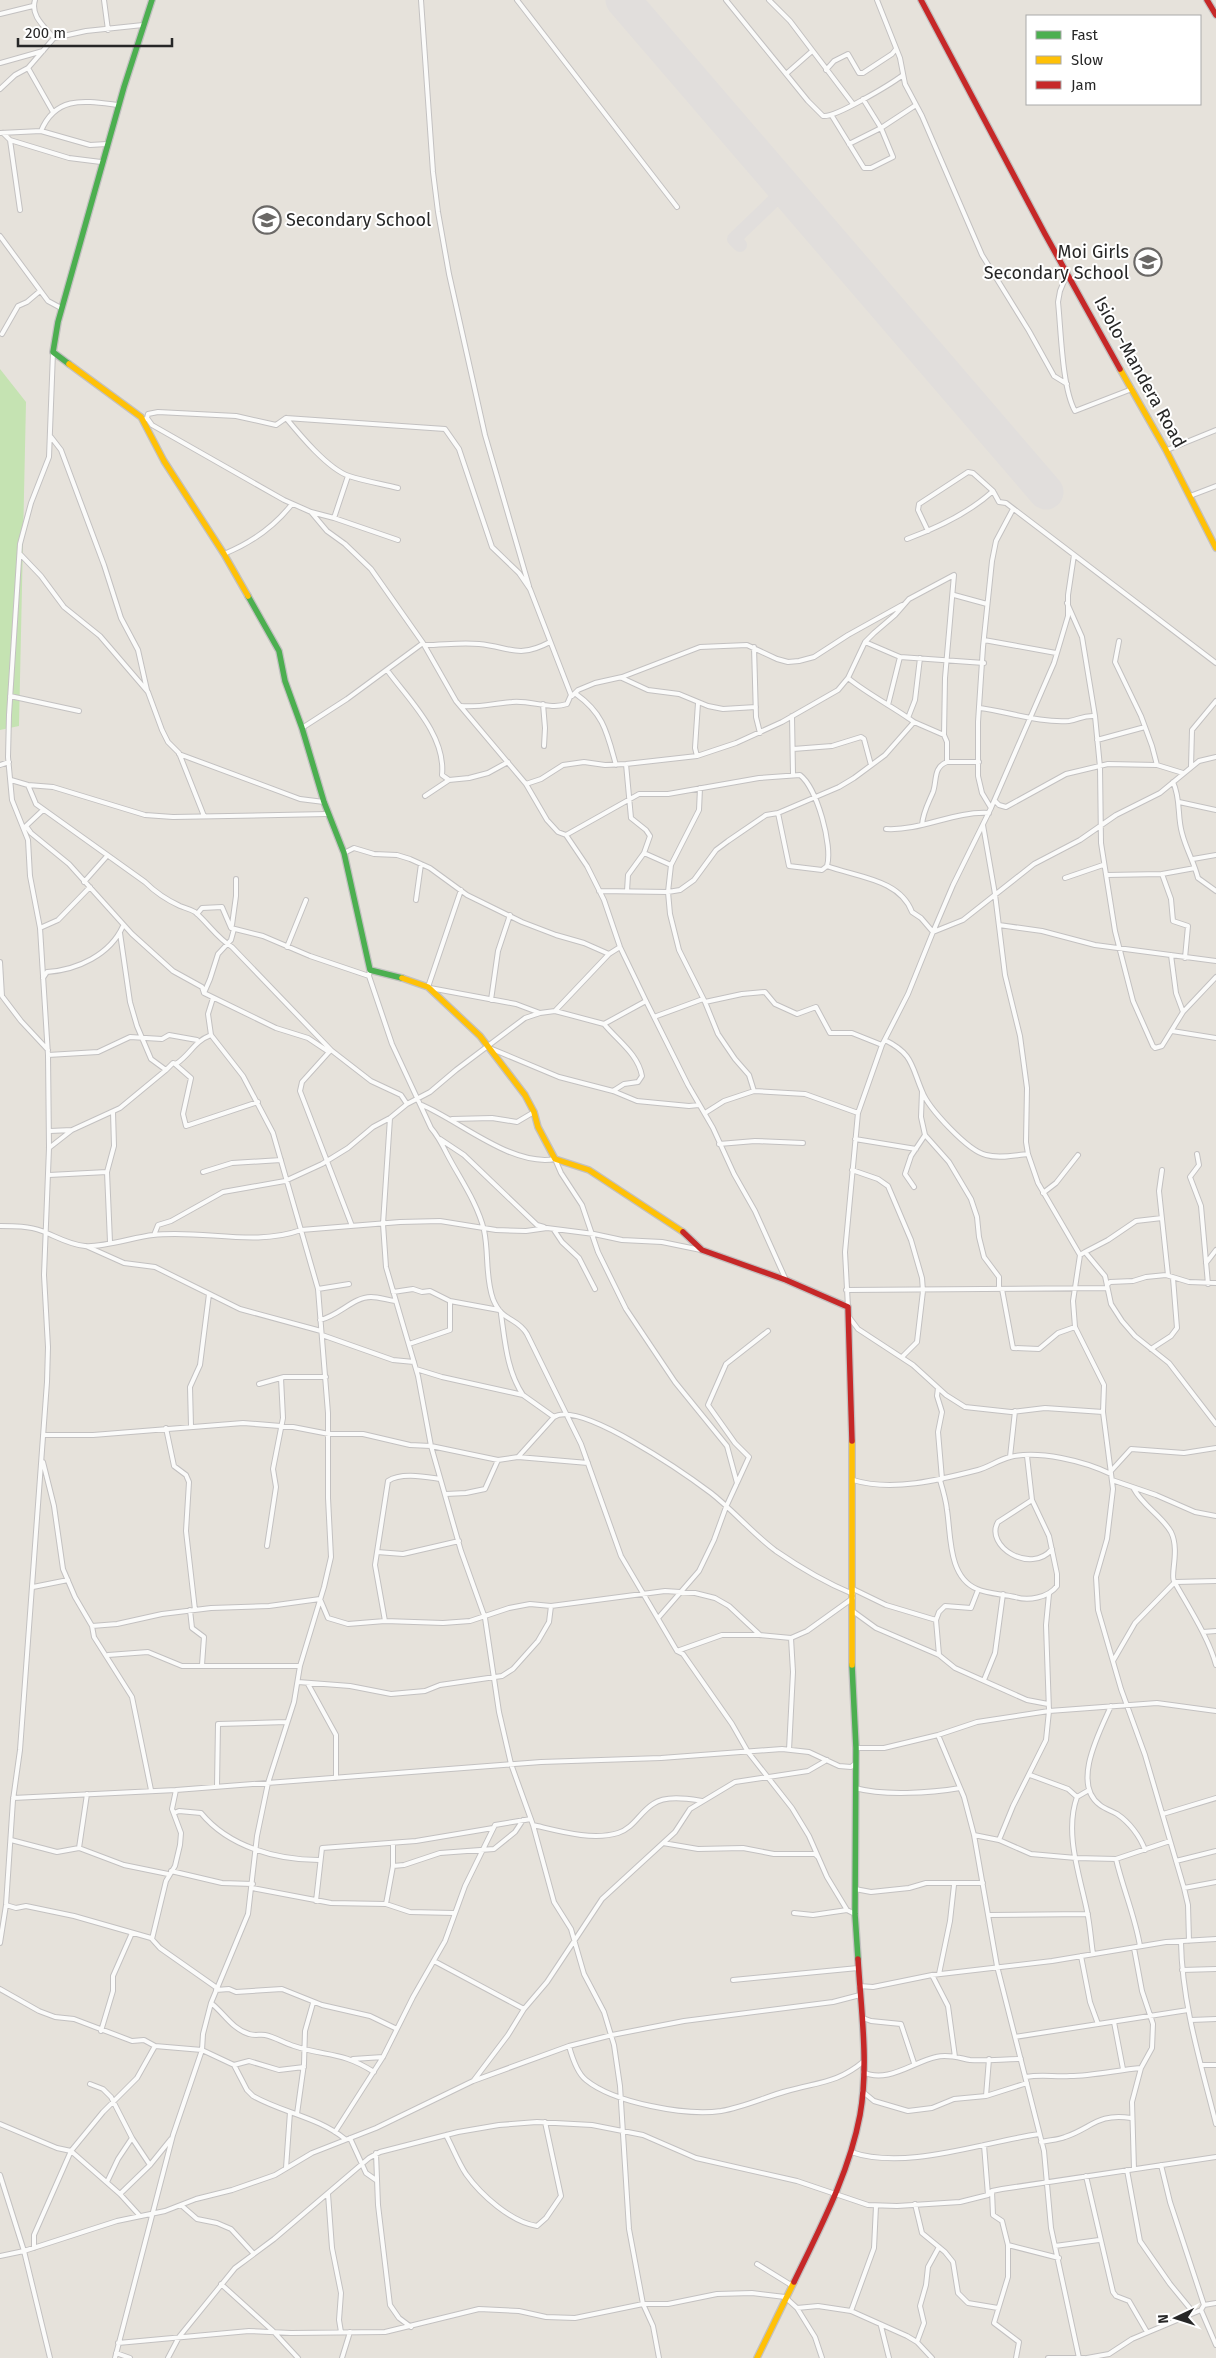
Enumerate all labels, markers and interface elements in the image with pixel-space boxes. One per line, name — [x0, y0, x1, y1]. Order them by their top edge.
scale bar — [18, 15, 171, 47]
legend — [1026, 15, 1201, 105]
text: 200 m — [25, 24, 66, 42]
text: Fast — [1071, 26, 1098, 44]
text: Slow — [1071, 51, 1103, 69]
text: Jam — [1071, 76, 1097, 94]
school or university icon: Secondary School — [252, 205, 282, 235]
place label: Secondary School — [286, 209, 431, 231]
place label: Moi Girls Secondary School — [984, 241, 1129, 284]
school or university icon: Moi Girls Secondary School — [1133, 247, 1163, 277]
street label: Isiolo-Mandera Road — [1089, 293, 1191, 451]
north arrow — [1151, 2293, 1201, 2343]
text: N — [1155, 2314, 1172, 2324]

